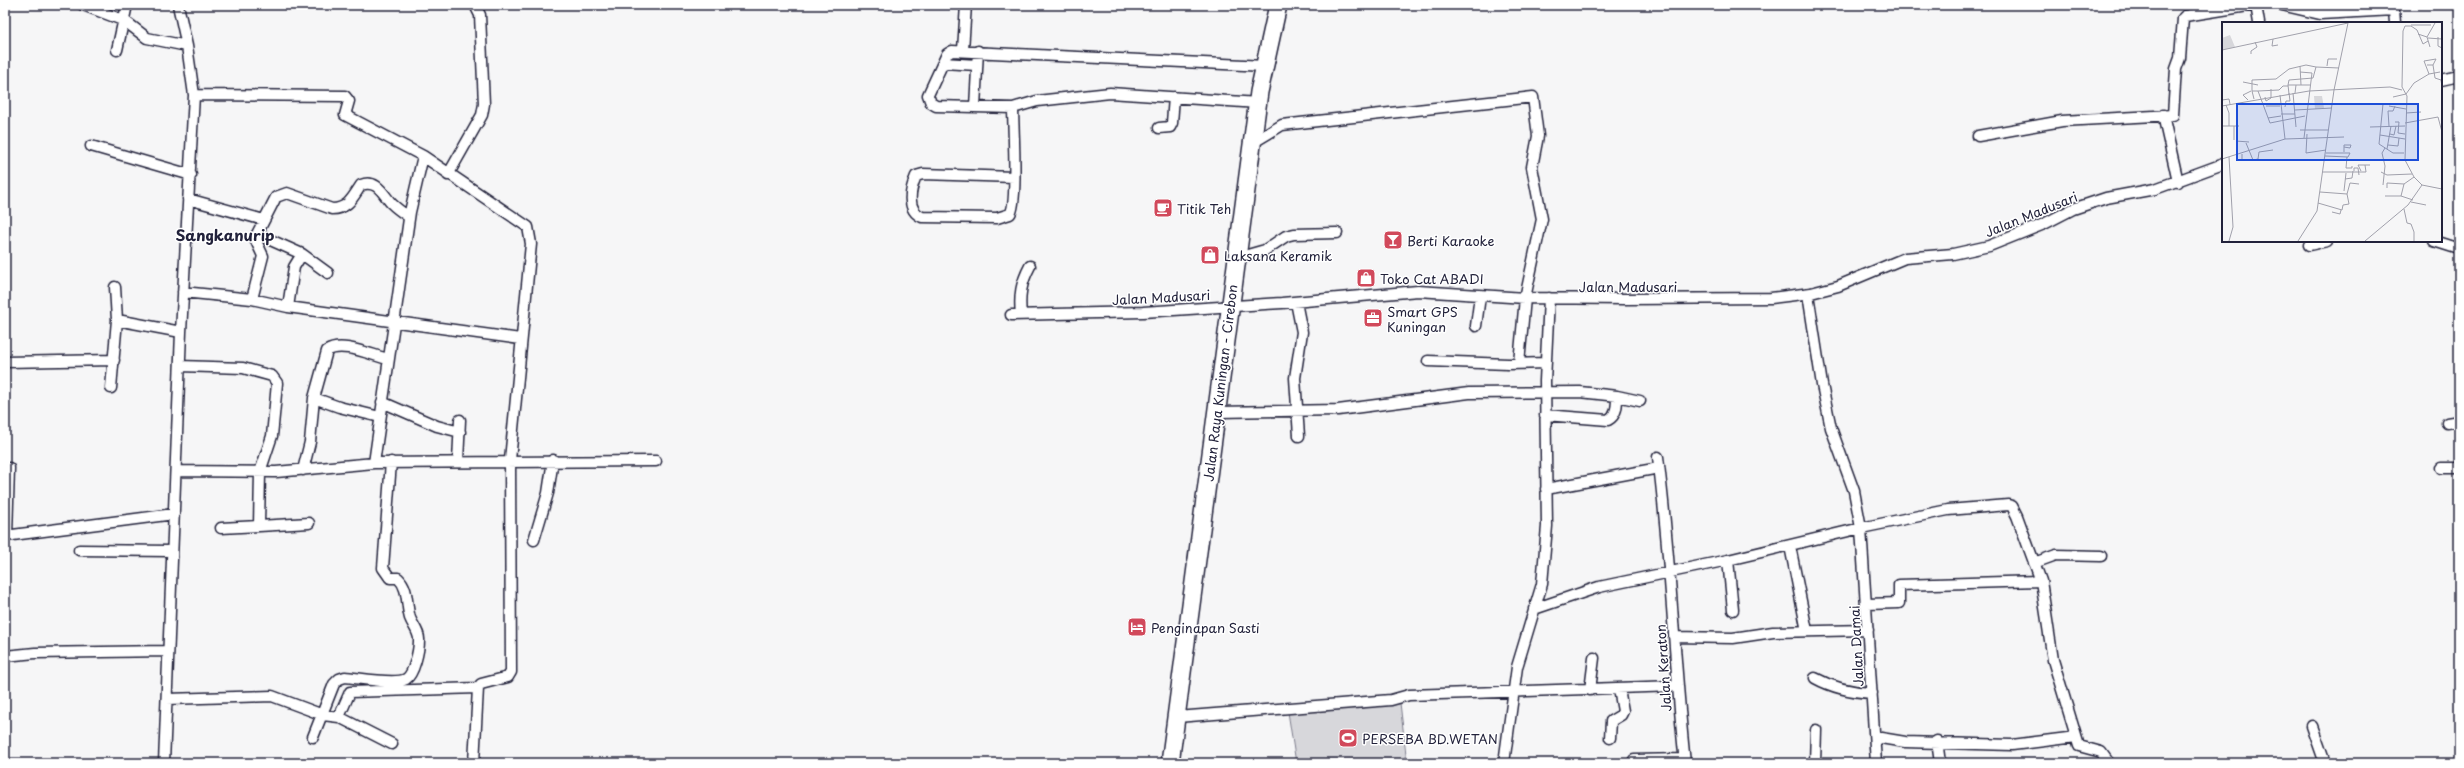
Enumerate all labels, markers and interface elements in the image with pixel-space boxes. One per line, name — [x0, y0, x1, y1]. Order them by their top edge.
inset map — [2222, 22, 2442, 242]
street label: Jalan Madusari — [1982, 187, 2080, 241]
cafe icon: Titik Teh — [1152, 197, 1174, 219]
place label: Titik Teh — [1177, 199, 1231, 218]
district label: Sangkanurip — [176, 223, 274, 246]
bar icon: Berti Karaoke — [1382, 229, 1404, 251]
place label: Berti Karaoke — [1407, 231, 1495, 250]
shop icon: Laksana Keramik — [1199, 244, 1221, 266]
place label: Laksana Keramik — [1224, 246, 1332, 265]
shop icon: Toko Cat ABADI — [1355, 267, 1377, 289]
place label: Toko Cat ABADI — [1380, 269, 1484, 288]
street label: Jalan Madusari — [1579, 277, 1677, 296]
street label: Jalan Raya Kuningan - Cirebon — [1198, 283, 1242, 483]
street label: Jalan Madusari — [1111, 285, 1211, 309]
place label: Smart GPS Kuningan — [1387, 302, 1458, 336]
office icon: Smart GPS Kuningan — [1362, 307, 1384, 329]
street label: Jalan Damai — [1844, 605, 1868, 687]
hotel icon: Penginapan Sasti — [1126, 616, 1148, 638]
place label: Penginapan Sasti — [1151, 618, 1260, 637]
street label: Jalan Keraton — [1650, 624, 1676, 712]
sports icon: PERSEBA BD.WETAN — [1337, 727, 1359, 749]
place label: PERSEBA BD.WETAN — [1362, 729, 1498, 748]

